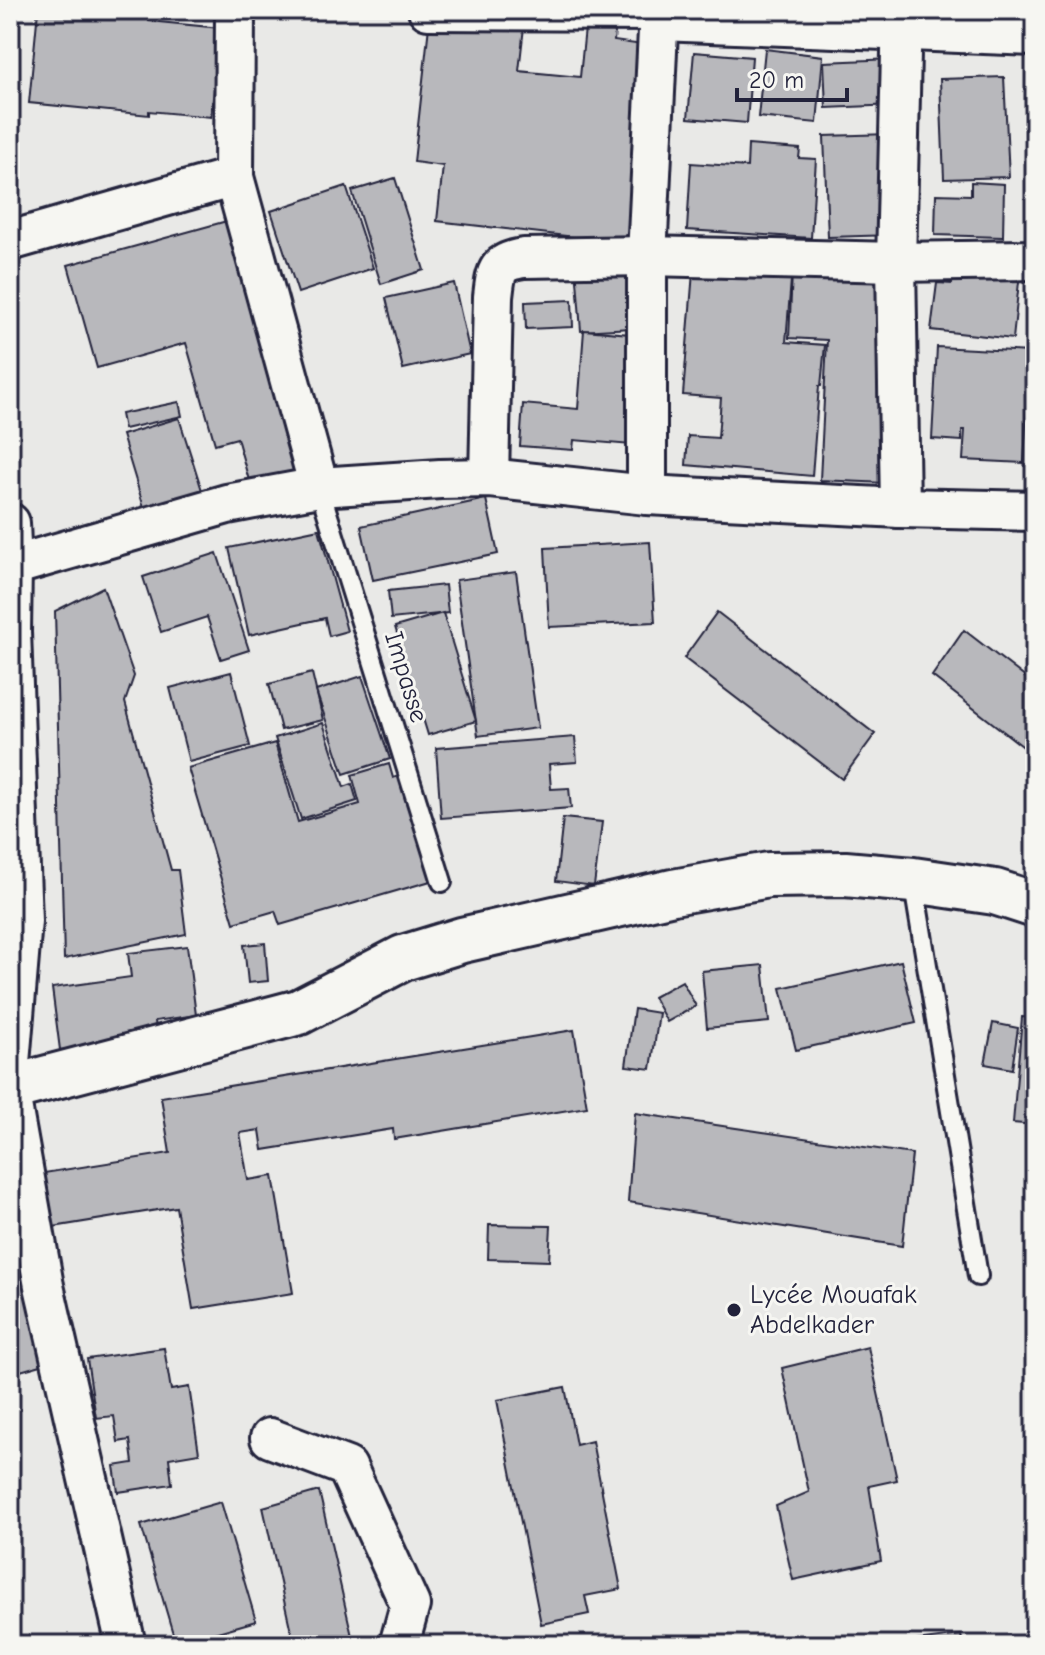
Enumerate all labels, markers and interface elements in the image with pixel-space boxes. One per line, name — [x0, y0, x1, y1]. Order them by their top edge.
scale bar — [737, 52, 847, 102]
text: 20 m — [749, 66, 804, 94]
street label: Impasse — [378, 628, 434, 726]
place label: Lycée Mouafak Abdelkader — [750, 1280, 917, 1340]
marker: Lycée Mouafak Abdelkader — [725, 1301, 743, 1319]

